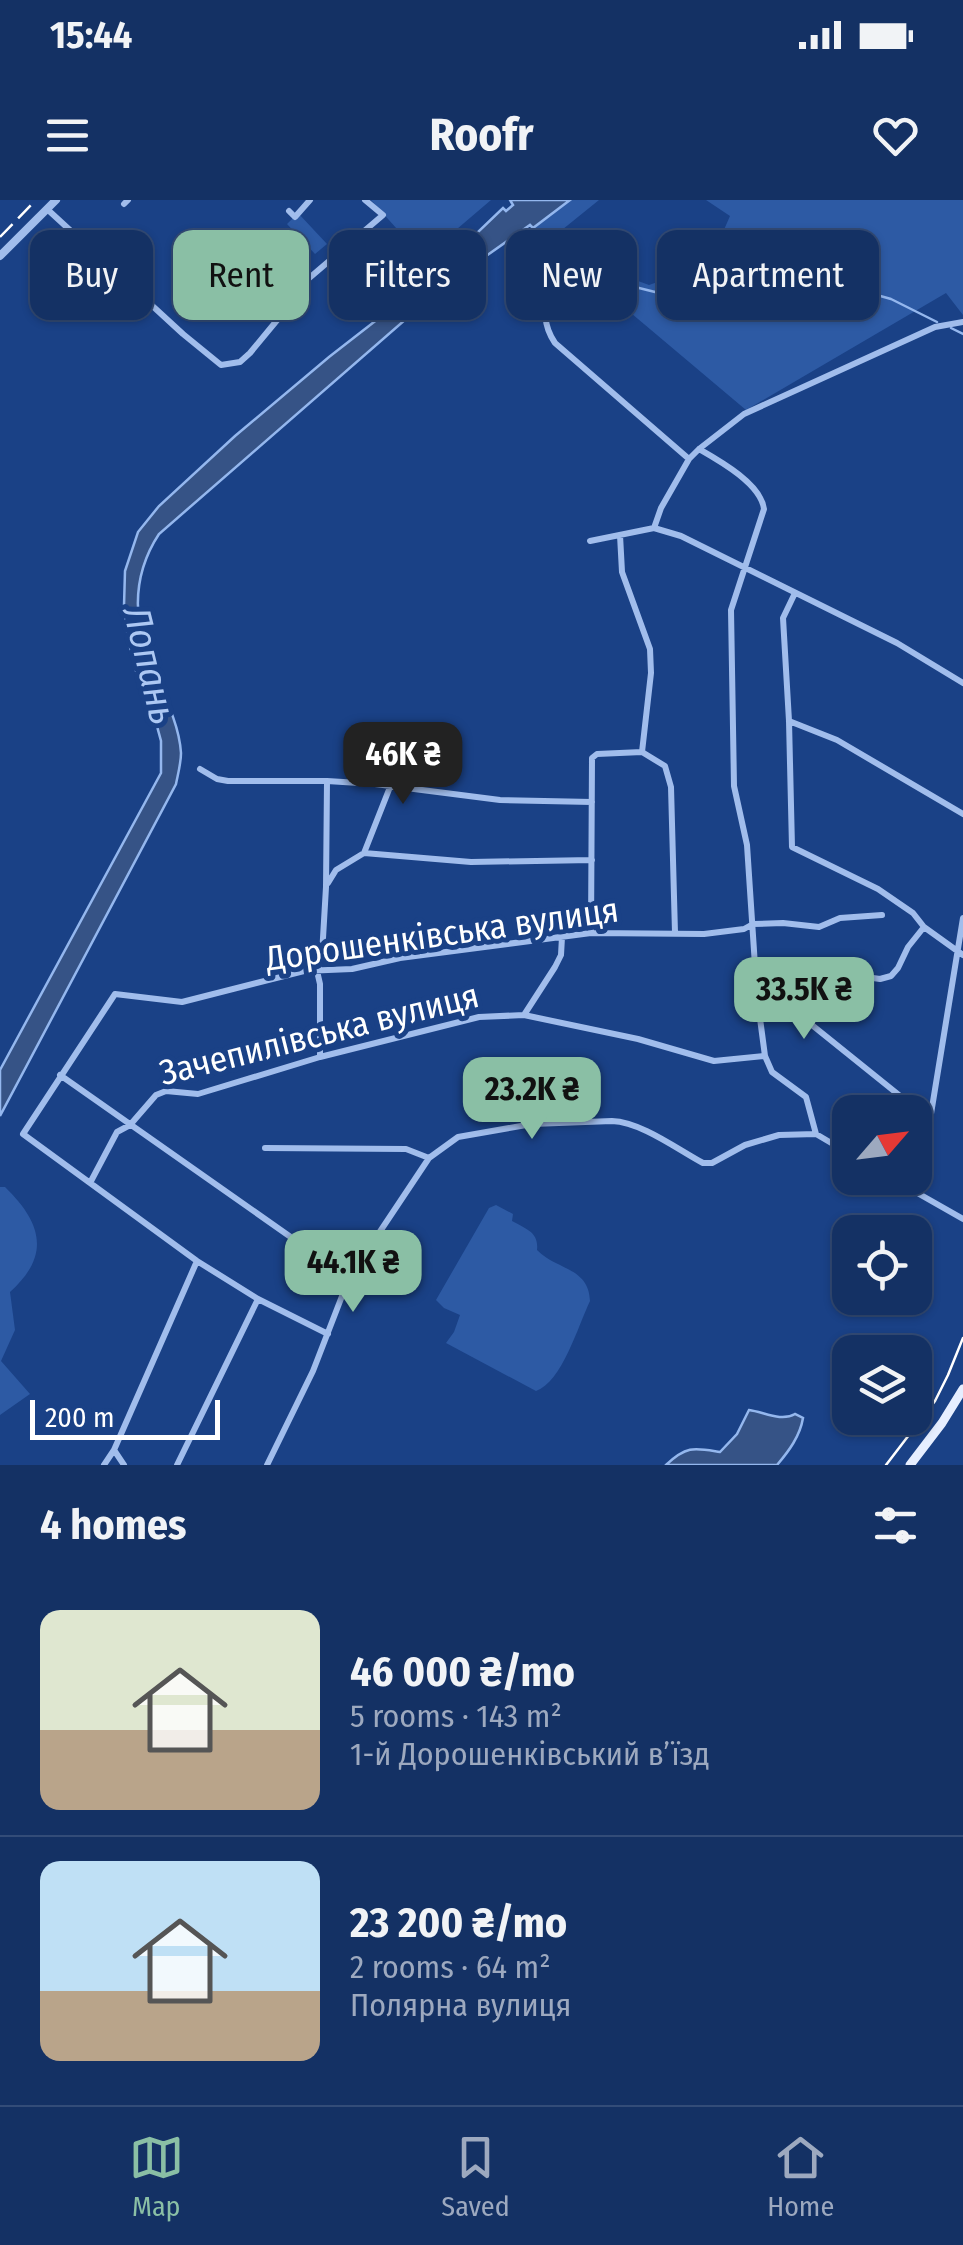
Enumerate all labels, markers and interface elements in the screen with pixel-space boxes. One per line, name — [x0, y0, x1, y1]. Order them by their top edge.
text: 15:44 — [50, 12, 132, 58]
icon: menu — [40, 108, 95, 163]
text: Roofr — [430, 108, 533, 162]
icon: heart — [868, 108, 923, 163]
chip: Buy — [30, 230, 153, 320]
chip: Rent — [173, 230, 309, 320]
chip: Filters — [329, 230, 486, 320]
chip: New — [506, 230, 637, 320]
chip: Apartment — [657, 230, 879, 320]
water label: Лопань — [113, 600, 187, 729]
pin: 46K ₴ — [333, 722, 473, 807]
text: 46K ₴ — [365, 735, 441, 773]
street label: Дорошенківська вулиця — [262, 888, 621, 980]
pin: 33.5K ₴ — [712, 957, 896, 1042]
text: 33.5K ₴ — [756, 970, 852, 1008]
street label: Зачепилівська вулиця — [155, 974, 483, 1094]
pin: 23.2K ₴ — [440, 1057, 624, 1142]
text: 23.2K ₴ — [485, 1070, 579, 1108]
north arrow — [832, 1095, 932, 1195]
map controls — [832, 1095, 932, 1435]
button: locate — [832, 1215, 932, 1315]
pin: 44.1K ₴ — [261, 1230, 445, 1315]
text: 44.1K ₴ — [307, 1243, 399, 1281]
button: layers — [832, 1335, 932, 1435]
scale bar — [30, 1395, 220, 1440]
text: 200 m — [45, 1401, 115, 1434]
icon: filters — [868, 1498, 923, 1553]
text: 4 homes — [40, 1500, 187, 1550]
text: 46 000 ₴/mo — [350, 1647, 575, 1697]
icon: home — [120, 1650, 240, 1770]
text: 5 rooms · 143 m² — [350, 1697, 562, 1735]
text: 1-й Дорошенківський в’їзд — [350, 1735, 710, 1773]
text: 23 200 ₴/mo — [350, 1898, 567, 1948]
icon: home — [120, 1901, 240, 2021]
text: 2 rooms · 64 m² — [350, 1948, 551, 1986]
text: Полярна вулиця — [350, 1986, 571, 2024]
tab: Map — [129, 2130, 184, 2223]
tab: Saved — [441, 2130, 510, 2223]
tab: Home — [767, 2130, 834, 2223]

